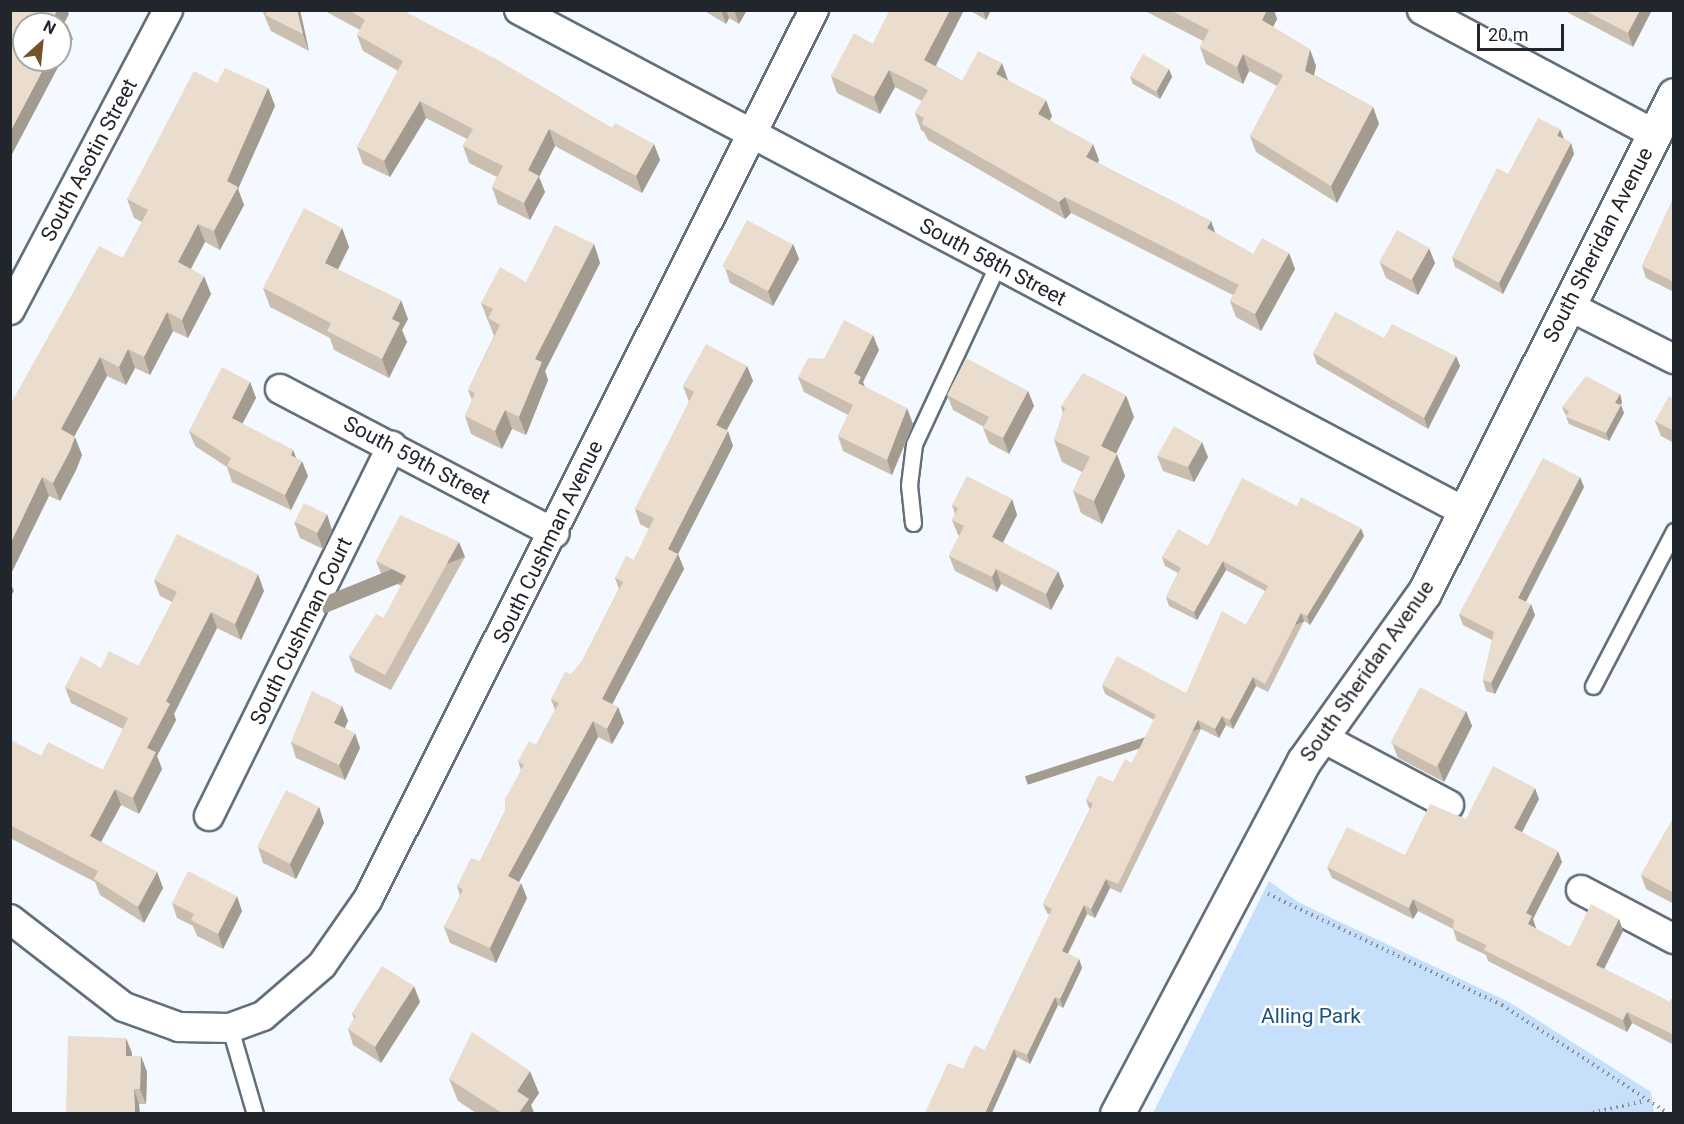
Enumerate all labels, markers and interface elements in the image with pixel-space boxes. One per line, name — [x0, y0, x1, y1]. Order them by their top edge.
north arrow — [12, 12, 72, 72]
scale bar — [1480, 12, 1567, 50]
text: N — [40, 16, 59, 38]
text: 20 m — [1488, 24, 1528, 45]
street label: South Asotin Street — [36, 74, 142, 246]
street label: South Sheridan Avenue — [1538, 143, 1658, 347]
street label: South 58th Street — [915, 213, 1071, 311]
street label: South 59th Street — [339, 411, 495, 509]
street label: South Cushman Avenue — [488, 436, 608, 648]
street label: South Cushman Court — [245, 533, 357, 729]
street label: South Sheridan Avenue — [1295, 575, 1439, 767]
park label: Alling Park — [1261, 1003, 1361, 1029]

